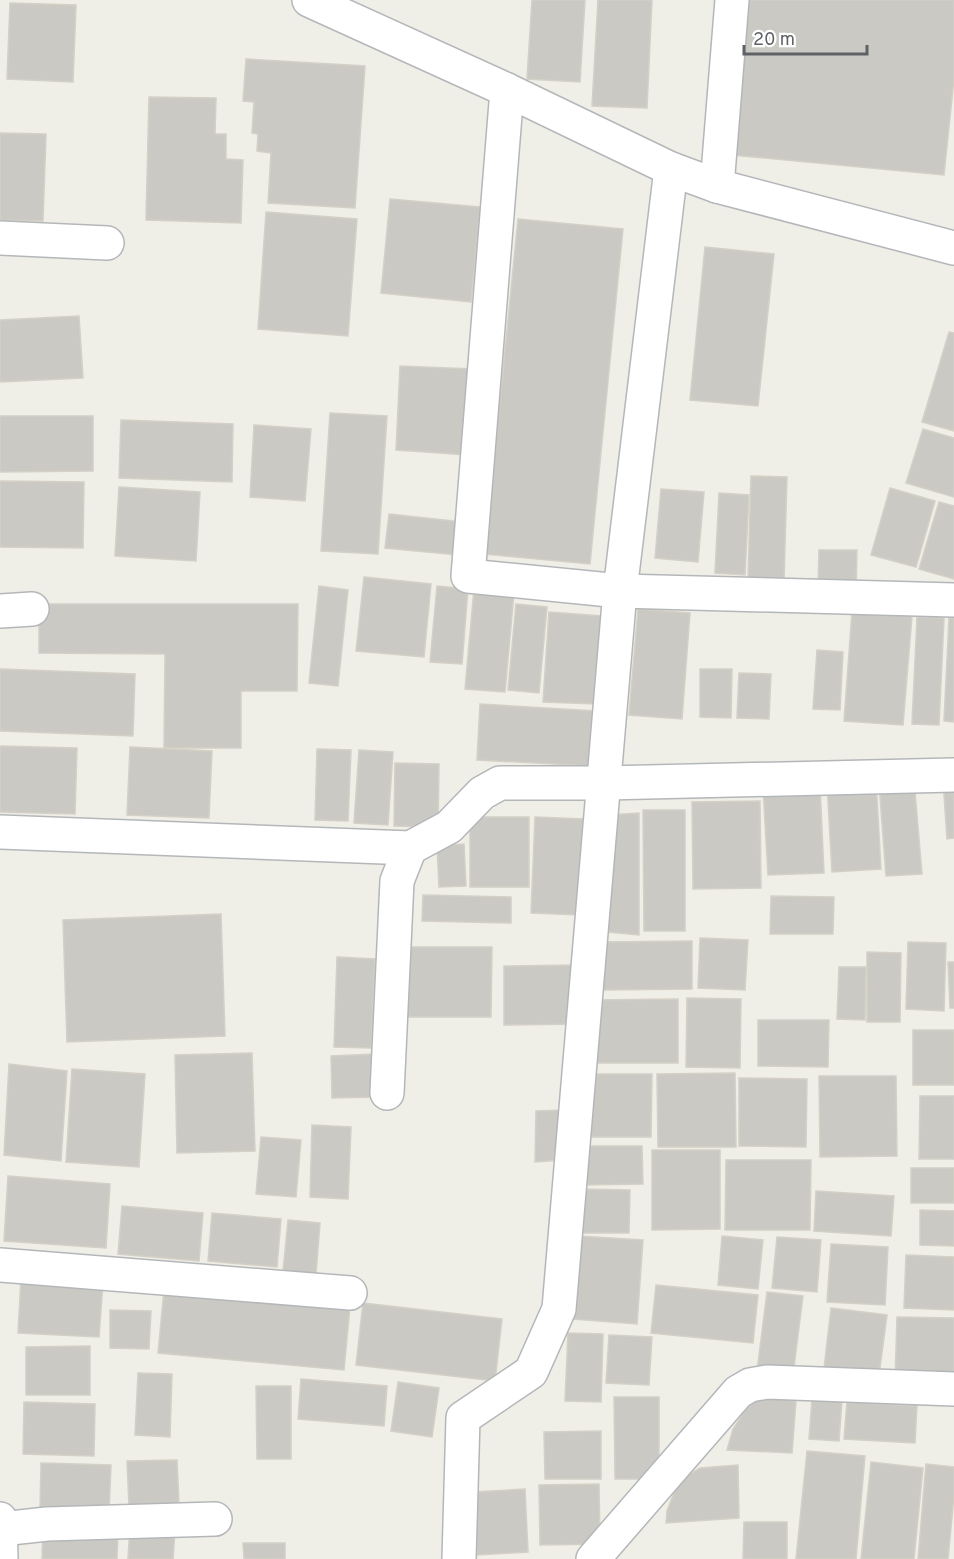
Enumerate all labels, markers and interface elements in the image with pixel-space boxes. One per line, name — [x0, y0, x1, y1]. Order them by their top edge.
scale bar — [744, 18, 867, 56]
text: 20 m — [753, 29, 795, 52]

